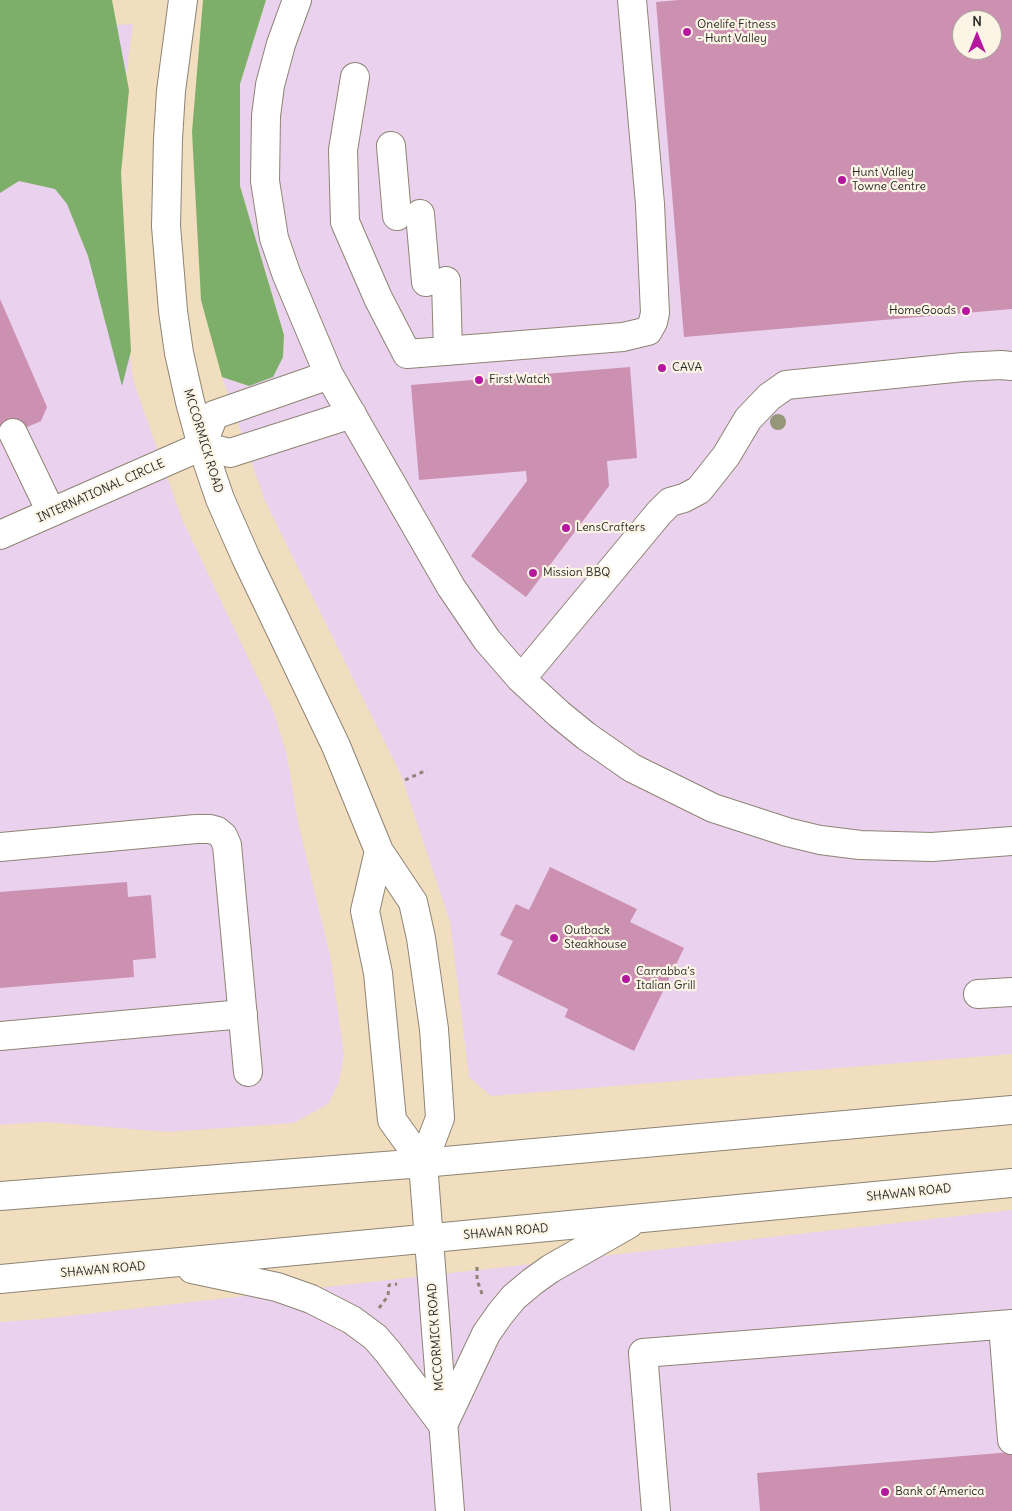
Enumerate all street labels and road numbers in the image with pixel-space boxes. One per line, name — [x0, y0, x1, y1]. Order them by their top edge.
street label: MCCORMICK ROAD — [180, 387, 226, 495]
street label: INTERNATIONAL CIRCLE — [35, 456, 167, 526]
street label: SHAWAN ROAD — [866, 1181, 952, 1205]
street label: SHAWAN ROAD — [463, 1221, 549, 1243]
street label: SHAWAN ROAD — [60, 1259, 146, 1281]
street label: MCCORMICK ROAD — [425, 1283, 447, 1391]

